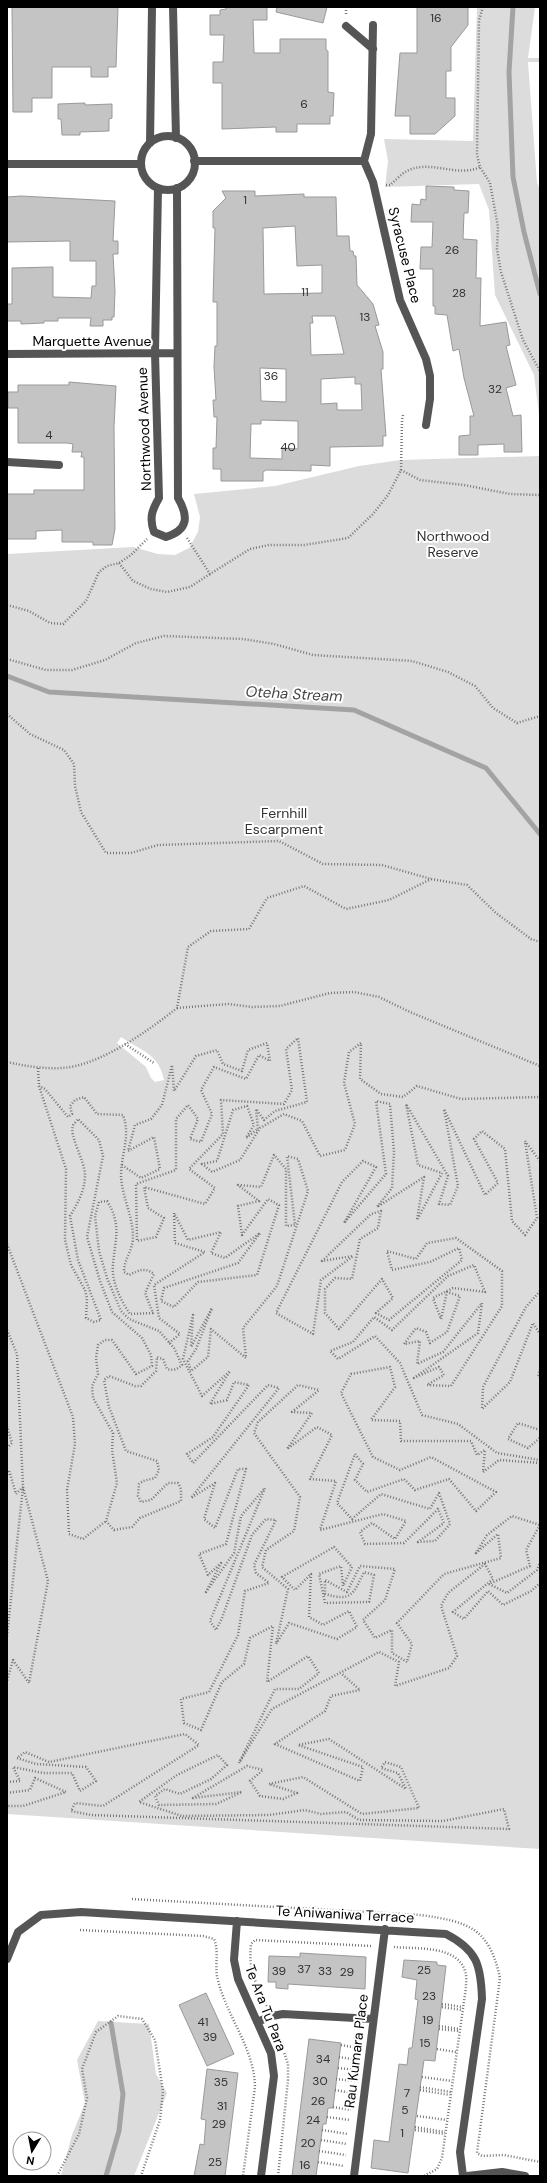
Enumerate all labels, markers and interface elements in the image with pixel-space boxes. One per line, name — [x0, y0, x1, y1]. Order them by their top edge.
house number: 16 — [430, 10, 442, 26]
house number: 6 — [300, 96, 308, 112]
house number: 1 — [243, 192, 247, 208]
street label: Syracuse Place — [384, 205, 426, 305]
house number: 26 — [445, 242, 459, 258]
house number: 11 — [301, 284, 309, 300]
house number: 28 — [452, 285, 466, 301]
house number: 13 — [360, 309, 370, 325]
street label: Marquette Avenue — [33, 332, 151, 350]
street label: Northwood Avenue — [133, 367, 155, 491]
house number: 36 — [264, 368, 278, 384]
house number: 32 — [488, 381, 502, 397]
house number: 4 — [45, 427, 53, 443]
house number: 40 — [280, 439, 296, 455]
park label: Northwood Reserve — [417, 527, 489, 561]
water label: Oteha Stream — [245, 681, 343, 707]
park label: Fernhill Escarpment — [245, 804, 323, 838]
street label: Te Aniwaniwa Terrace — [275, 1901, 415, 1927]
house number: 37 — [297, 1961, 311, 1977]
street label: Te Ara Tu Para — [241, 1962, 291, 2054]
house number: 25 — [417, 1962, 431, 1978]
house number: 39 — [272, 1963, 286, 1979]
house number: 33 — [318, 1963, 332, 1979]
house number: 29 — [340, 1964, 354, 1980]
house number: 23 — [422, 1988, 436, 2004]
street label: Rau Kumara Place — [340, 1993, 372, 2109]
house number: 19 — [422, 2012, 434, 2028]
house number: 41 — [197, 2014, 209, 2030]
house number: 39 — [203, 2029, 217, 2045]
house number: 15 — [419, 2035, 431, 2051]
house number: 34 — [316, 2051, 330, 2067]
house number: 30 — [312, 2073, 328, 2089]
house number: 35 — [214, 2074, 228, 2090]
house number: 7 — [404, 2085, 410, 2101]
house number: 26 — [311, 2093, 325, 2109]
house number: 31 — [217, 2098, 227, 2114]
house number: 5 — [401, 2102, 409, 2118]
house number: 24 — [306, 2112, 320, 2128]
house number: 29 — [212, 2116, 226, 2132]
house number: 1 — [400, 2125, 404, 2141]
north arrow — [12, 2131, 52, 2171]
house number: 20 — [300, 2135, 316, 2151]
text: N — [25, 2153, 35, 2168]
house number: 25 — [208, 2154, 222, 2170]
house number: 16 — [299, 2157, 311, 2173]

